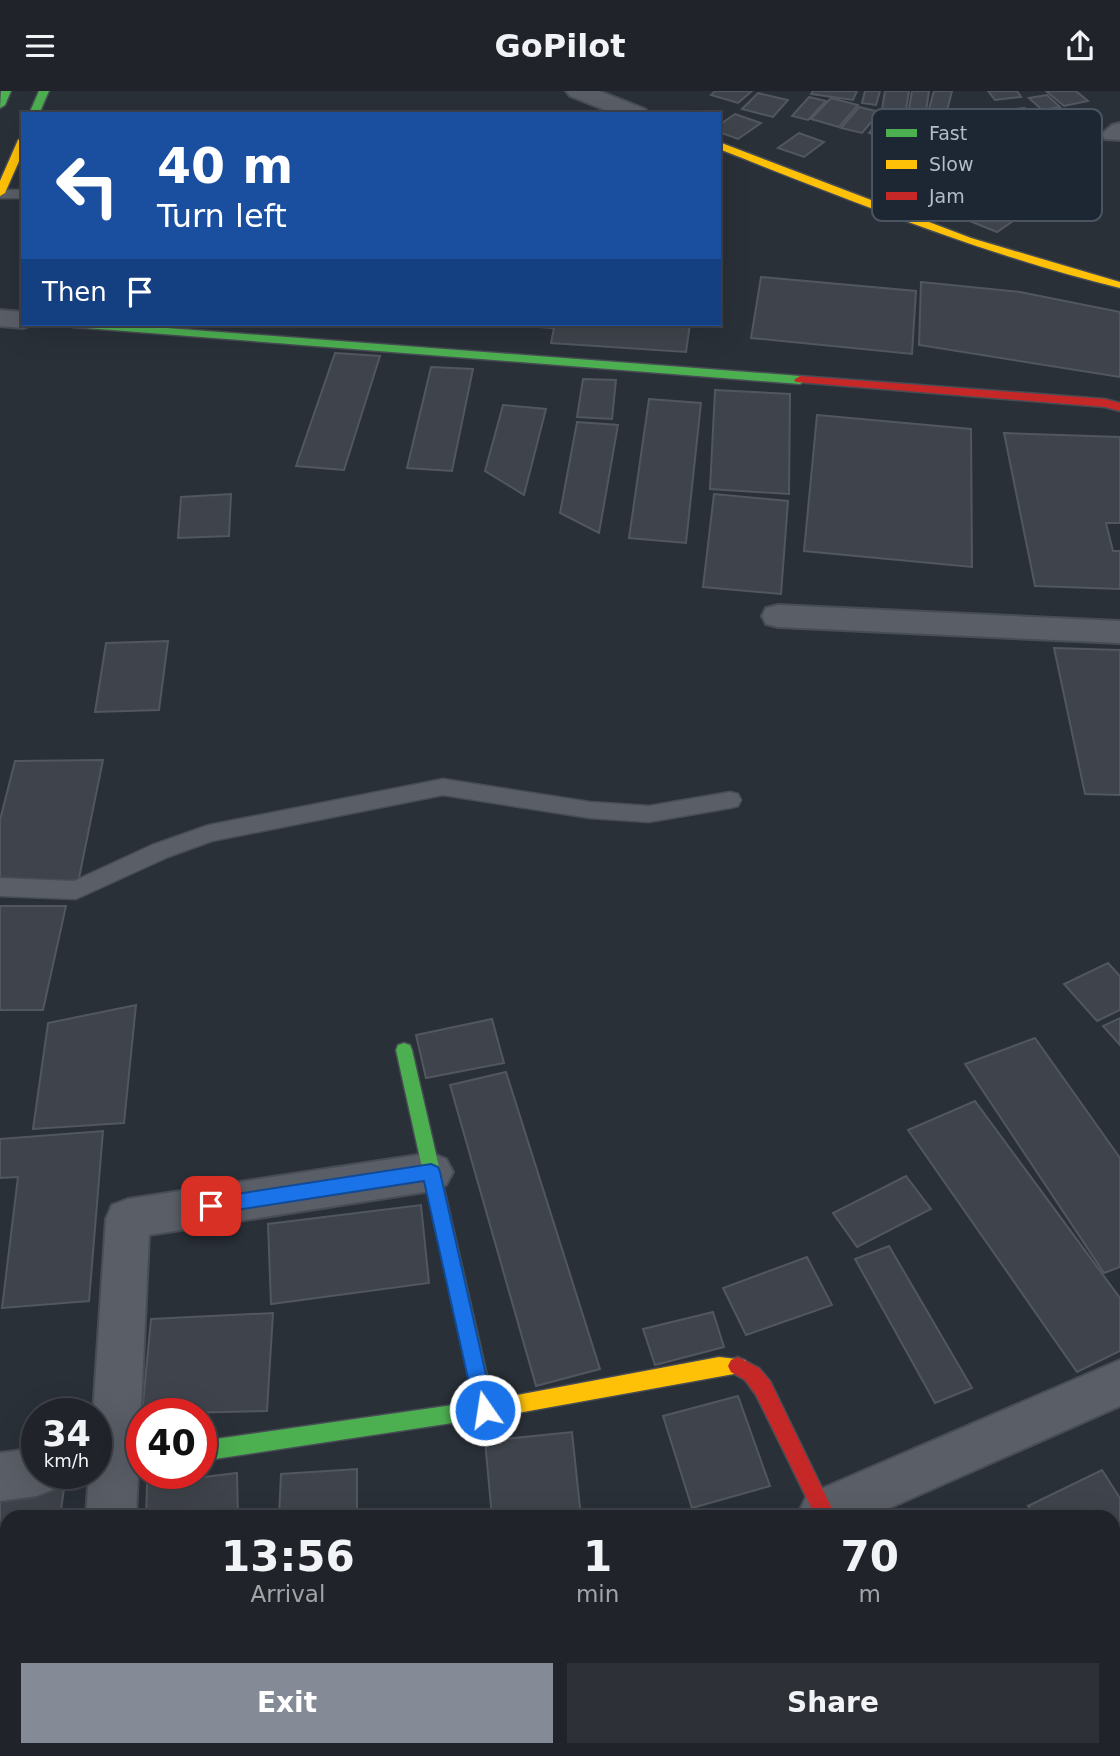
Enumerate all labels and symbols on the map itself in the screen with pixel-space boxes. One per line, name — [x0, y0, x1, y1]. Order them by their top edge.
legend — [872, 109, 1102, 221]
text: Fast — [929, 122, 967, 144]
text: Slow — [929, 153, 974, 175]
text: Jam — [928, 185, 965, 207]
pin — [181, 1176, 241, 1236]
position arrow — [448, 1373, 522, 1447]
speed limit sign: 40 — [126, 1398, 217, 1489]

